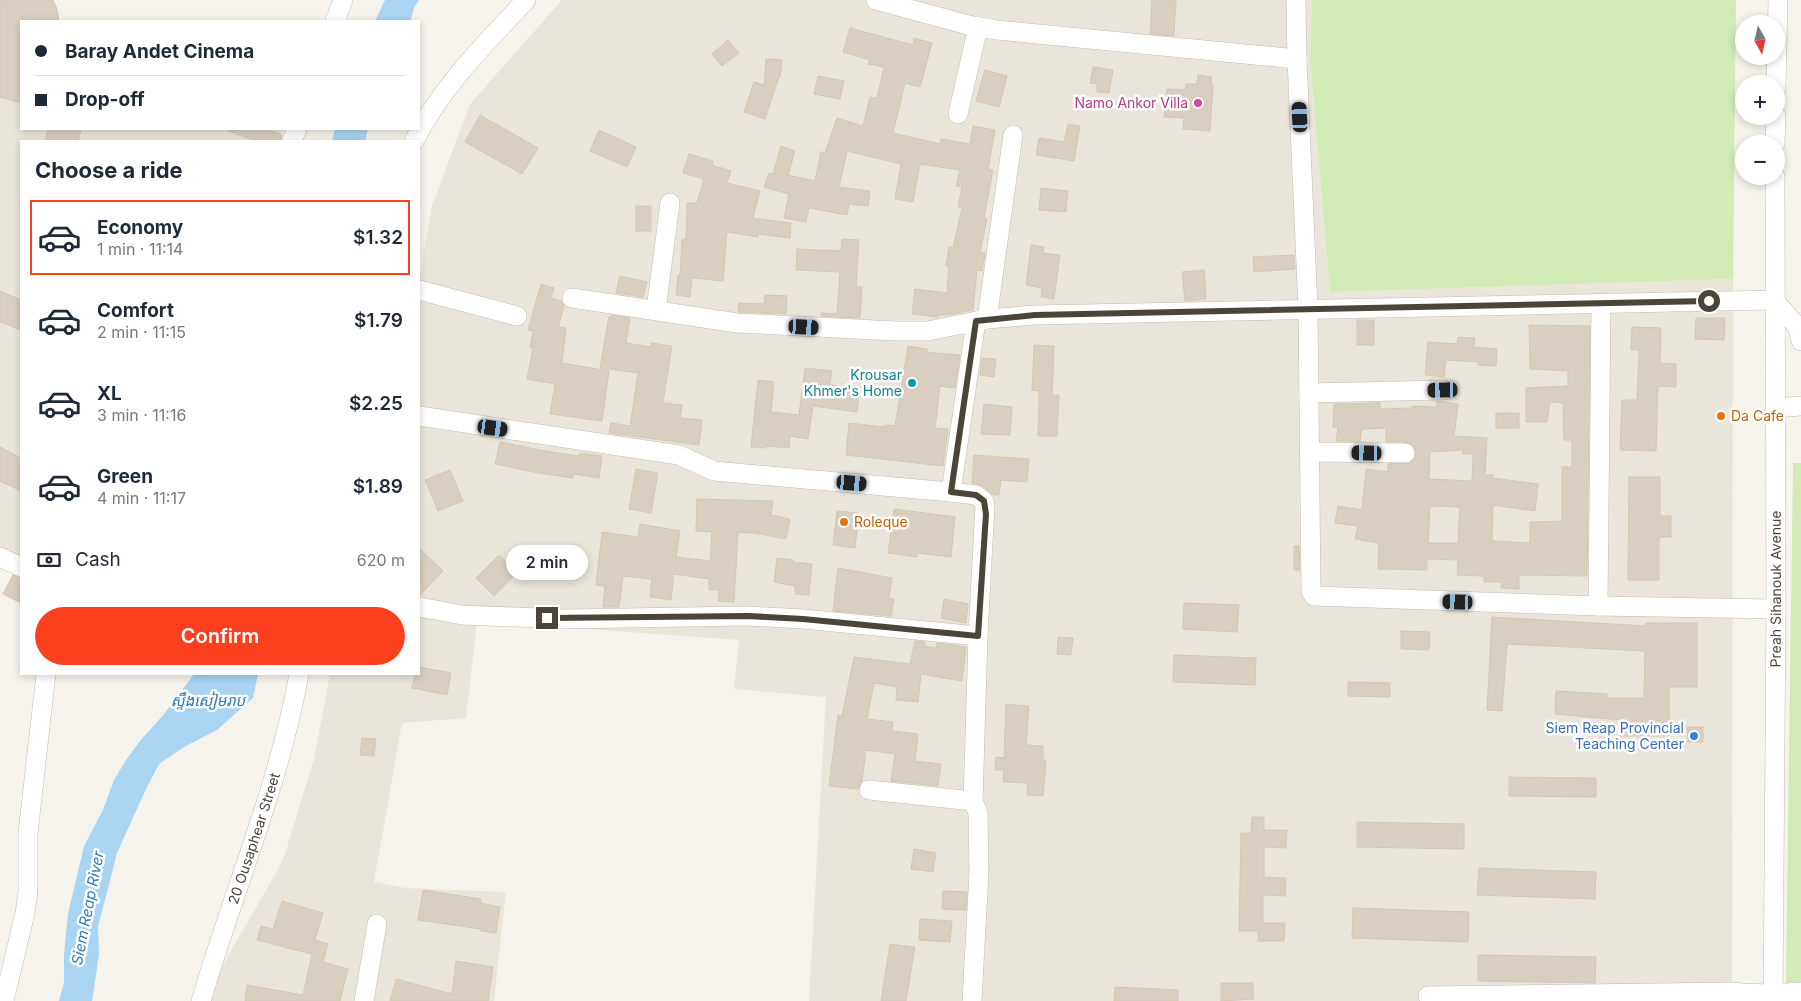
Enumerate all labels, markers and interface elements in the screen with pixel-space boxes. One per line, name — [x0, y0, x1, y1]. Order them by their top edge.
north arrow — [1735, 15, 1785, 65]
map controls — [1735, 15, 1785, 185]
text: Baray Andet Cinema — [65, 40, 254, 63]
button: + — [1735, 75, 1785, 125]
text: Drop-off — [65, 88, 145, 111]
place label: Namo Ankor Villa — [1074, 94, 1188, 111]
marker: Namo Ankor Villa — [1192, 97, 1204, 109]
car — [1291, 102, 1308, 132]
button: − — [1735, 135, 1785, 185]
text: Choose a ride — [35, 157, 183, 183]
icon: car — [37, 215, 82, 260]
text: Economy — [97, 216, 183, 239]
text: $1.32 — [353, 226, 403, 249]
text: 1 min · 11:14 — [97, 239, 183, 259]
route start — [1698, 290, 1720, 312]
icon: car — [37, 298, 82, 343]
text: Comfort — [97, 299, 174, 322]
text: $1.79 — [354, 309, 403, 332]
car — [788, 319, 819, 335]
text: 2 min · 11:15 — [97, 322, 186, 342]
place label: Krousar Khmer's Home — [804, 366, 902, 399]
marker: Krousar Khmer's Home — [906, 377, 918, 389]
icon: car — [37, 381, 82, 426]
text: XL — [97, 382, 122, 405]
car — [1427, 382, 1458, 398]
text: $2.25 — [349, 392, 403, 415]
text: 3 min · 11:16 — [97, 405, 186, 425]
place label: Da Cafe — [1731, 407, 1784, 424]
marker: Da Cafe — [1715, 410, 1727, 422]
car — [477, 418, 508, 438]
car — [1351, 445, 1382, 461]
icon: car — [37, 464, 82, 509]
text: Green — [97, 465, 153, 488]
car — [836, 474, 867, 492]
text: $1.89 — [353, 475, 403, 498]
text: 4 min · 11:17 — [97, 488, 186, 508]
street label: Preah Sihanouk Avenue — [1767, 511, 1784, 667]
place label: Roleque — [854, 513, 908, 530]
marker: Roleque — [838, 516, 850, 528]
icon: cash — [35, 546, 63, 574]
callout: 2 min — [506, 546, 588, 580]
text: Cash — [75, 548, 121, 571]
text: 620 m — [357, 550, 405, 570]
text: 2 min — [526, 552, 568, 572]
car — [1442, 594, 1473, 610]
button: Confirm — [35, 607, 405, 665]
route end — [536, 607, 558, 629]
water label: ស្ទឹងសៀមរាប — [171, 691, 247, 710]
place label: Siem Reap Provincial Teaching Center — [1546, 719, 1684, 752]
marker: Siem Reap Provincial Teaching Center — [1688, 730, 1700, 742]
street label: 20 Ousaphear Street — [224, 770, 283, 906]
water label: Siem Reap River — [67, 849, 108, 966]

